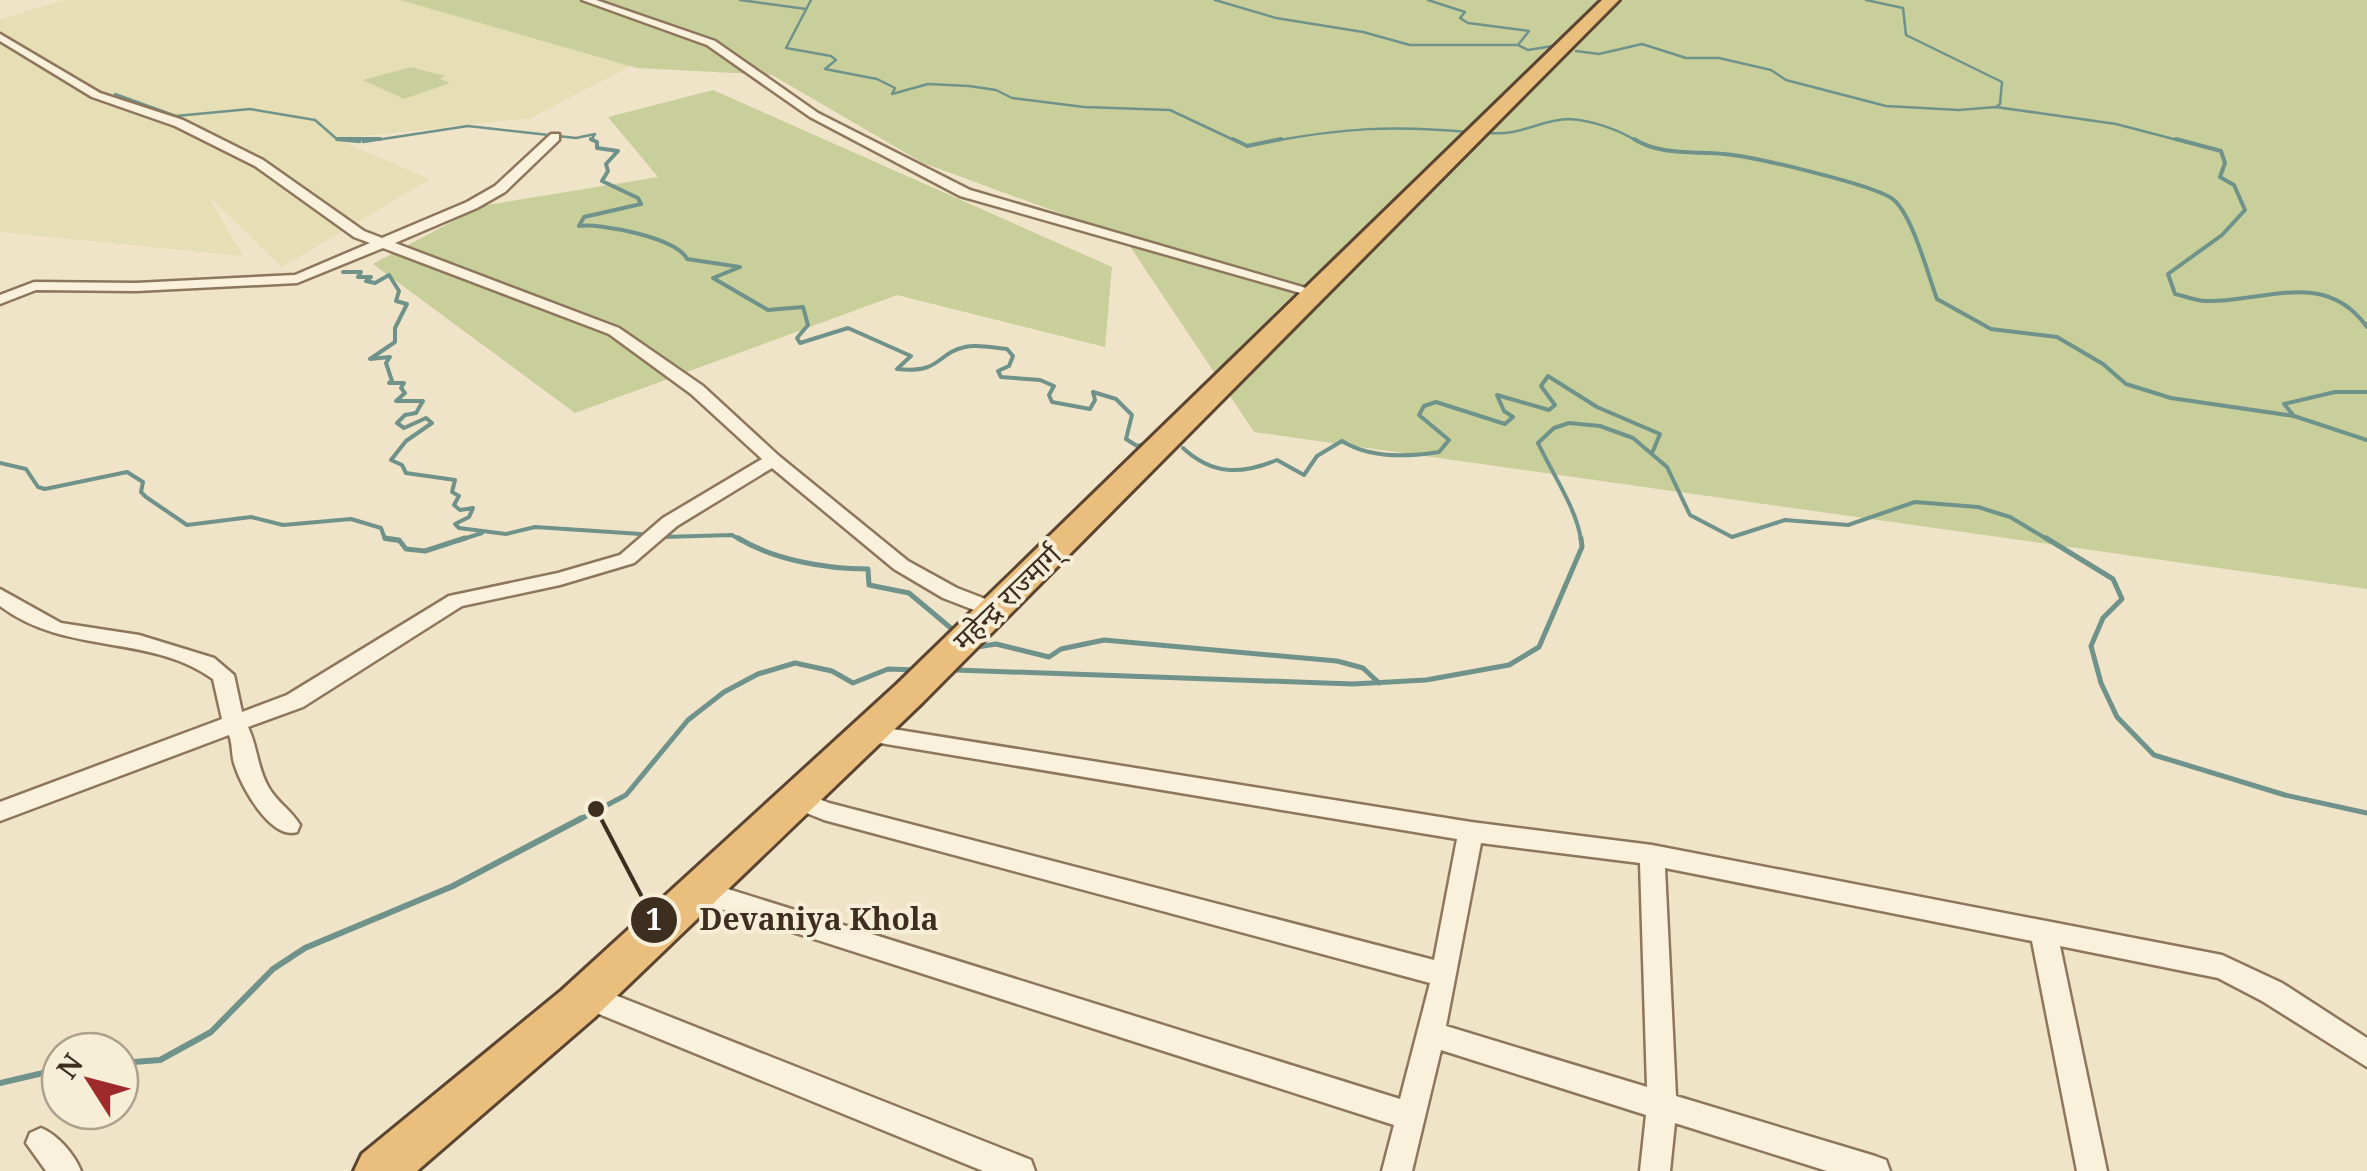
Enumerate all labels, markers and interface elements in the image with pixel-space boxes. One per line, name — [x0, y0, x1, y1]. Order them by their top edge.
street label: महेन्द्र राज्मार्ग् — [944, 533, 1072, 658]
callout: Devaniya Khola — [629, 890, 958, 950]
text: 1 — [646, 898, 662, 939]
text: Devaniya Khola — [699, 898, 939, 939]
north arrow — [40, 1031, 140, 1131]
text: N — [47, 1046, 91, 1086]

